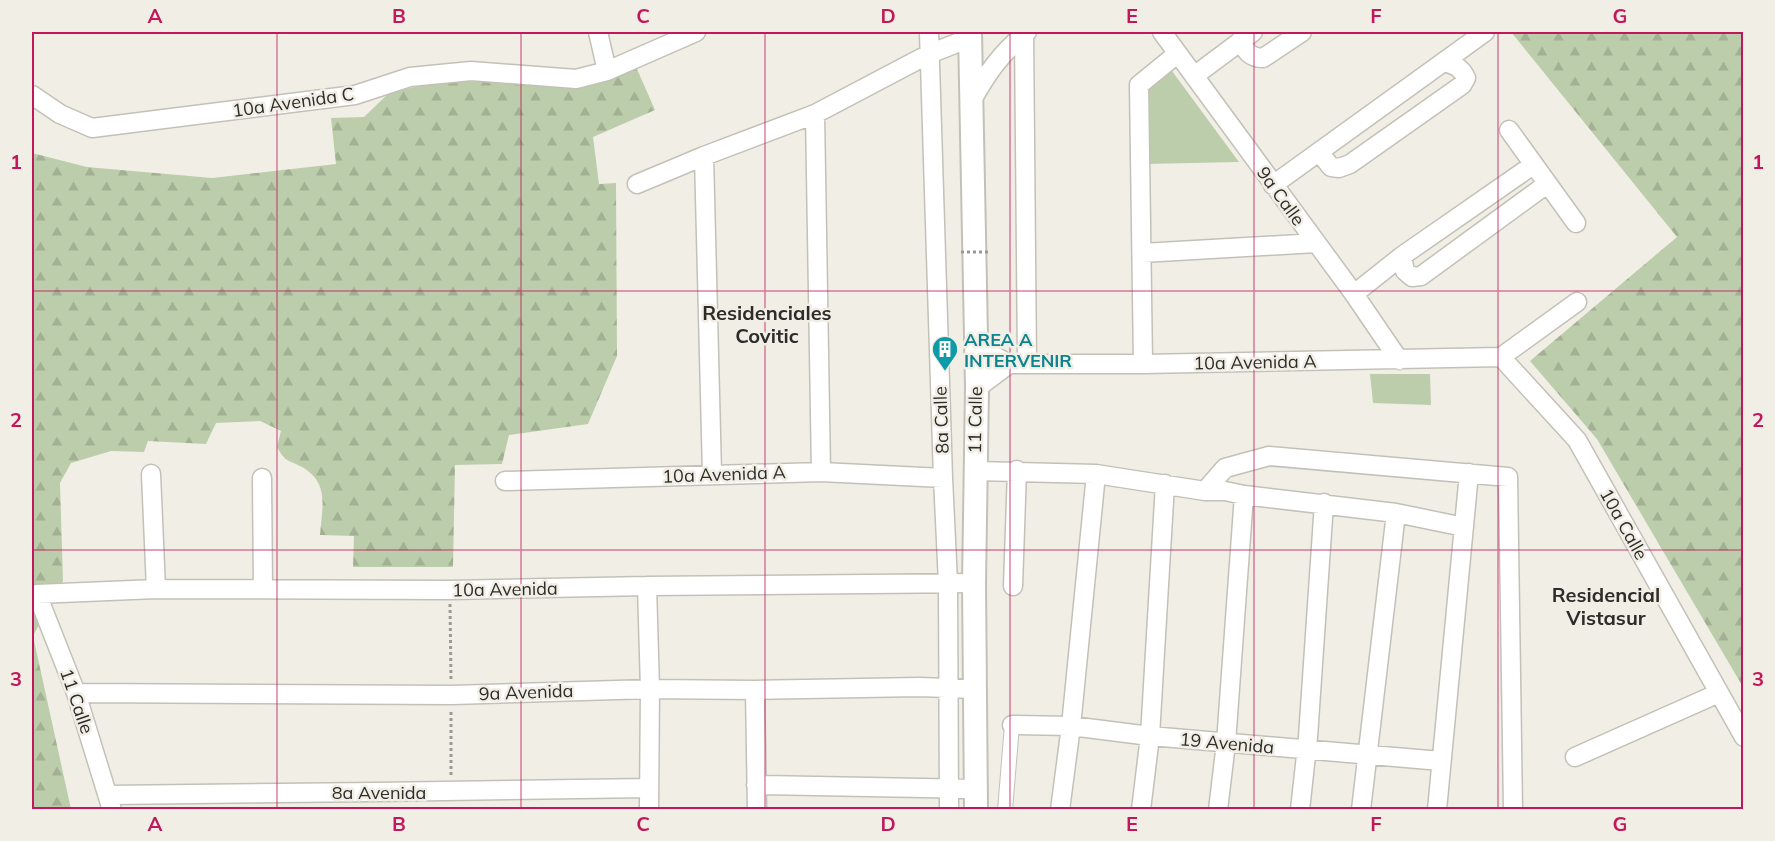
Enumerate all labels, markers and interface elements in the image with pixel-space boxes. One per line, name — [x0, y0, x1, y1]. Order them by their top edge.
text: A — [148, 3, 163, 28]
text: B — [392, 3, 406, 28]
text: C — [636, 3, 650, 28]
text: D — [880, 3, 896, 28]
text: E — [1126, 3, 1138, 28]
text: F — [1370, 3, 1382, 28]
text: G — [1613, 3, 1627, 28]
street label: 10a Avenida C — [231, 82, 355, 122]
text: 1 — [10, 149, 22, 174]
text: 1 — [1752, 149, 1764, 174]
street label: 9a Calle — [1252, 162, 1310, 230]
district label: Residenciales Covitic — [702, 300, 832, 348]
place label: AREA A INTERVENIR — [964, 328, 1072, 372]
building icon: AREA A INTERVENIR — [930, 334, 960, 372]
street label: 10a Avenida A — [1193, 349, 1317, 375]
street label: 8a Calle — [928, 386, 954, 454]
street label: 11 Calle — [963, 386, 987, 454]
text: 2 — [10, 407, 22, 432]
text: 2 — [1752, 407, 1764, 432]
street label: 10a Avenida A — [662, 460, 786, 488]
street label: 10a Calle — [1595, 484, 1653, 564]
street label: 10a Avenida — [452, 577, 558, 601]
district label: Residencial Vistasur — [1552, 582, 1660, 630]
street label: 11 Calle — [55, 665, 99, 737]
text: 3 — [10, 666, 22, 691]
text: 3 — [1752, 666, 1764, 691]
street label: 9a Avenida — [478, 679, 574, 705]
street label: 19 Avenida — [1179, 727, 1275, 759]
street label: 8a Avenida — [332, 781, 426, 804]
text: A — [148, 811, 163, 836]
text: B — [392, 811, 406, 836]
text: C — [636, 811, 650, 836]
text: D — [880, 811, 896, 836]
text: E — [1126, 811, 1138, 836]
text: F — [1370, 811, 1382, 836]
text: G — [1613, 811, 1627, 836]

